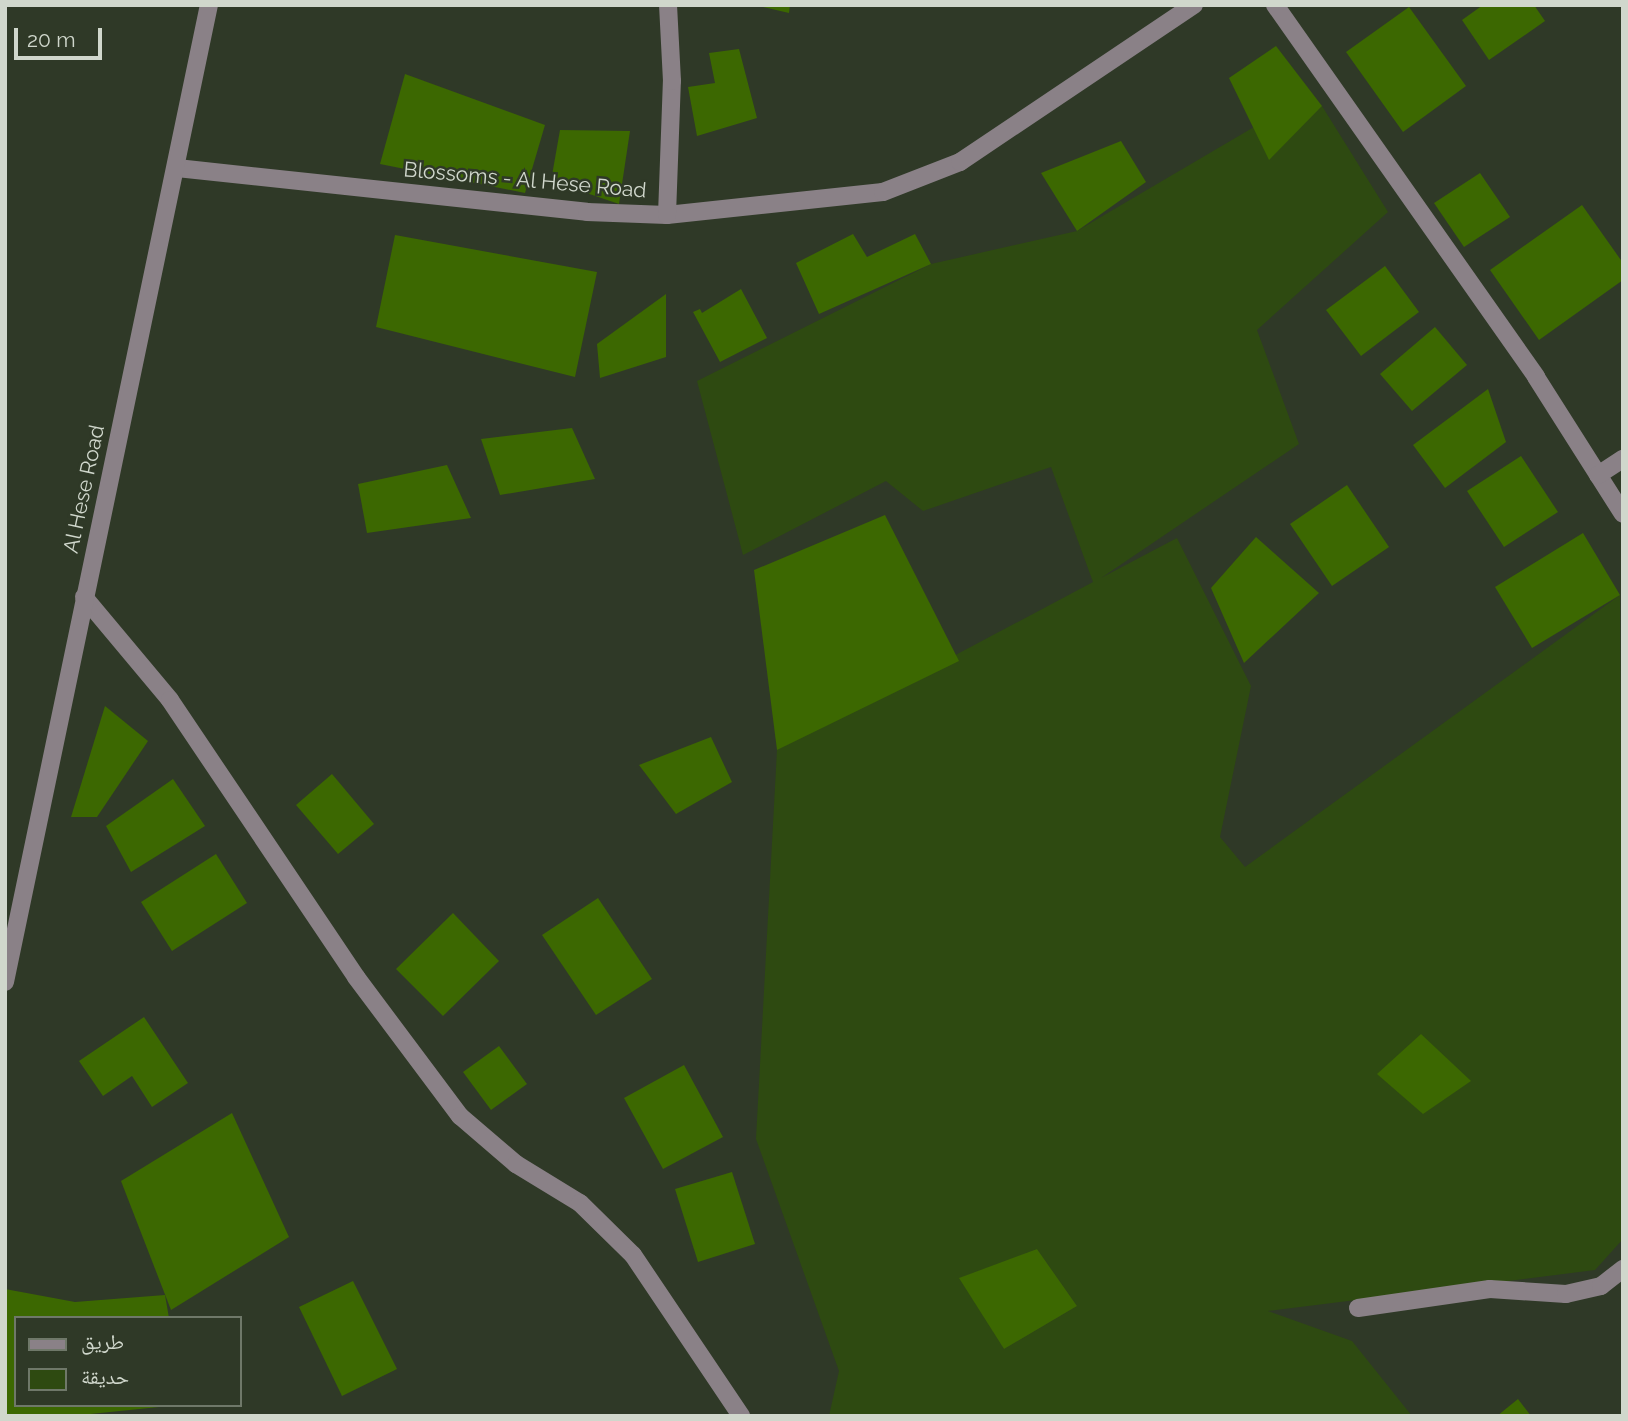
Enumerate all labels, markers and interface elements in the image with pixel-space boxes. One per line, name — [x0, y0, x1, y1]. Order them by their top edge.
scale bar — [18, 14, 105, 58]
text: 20 m — [27, 27, 75, 52]
street label: Blossoms - Al Hese Road — [402, 157, 648, 203]
street label: Al Hese Road — [58, 422, 110, 556]
legend — [14, 1316, 242, 1407]
text: طريق — [81, 1329, 124, 1354]
text: حديقة — [81, 1364, 129, 1389]

